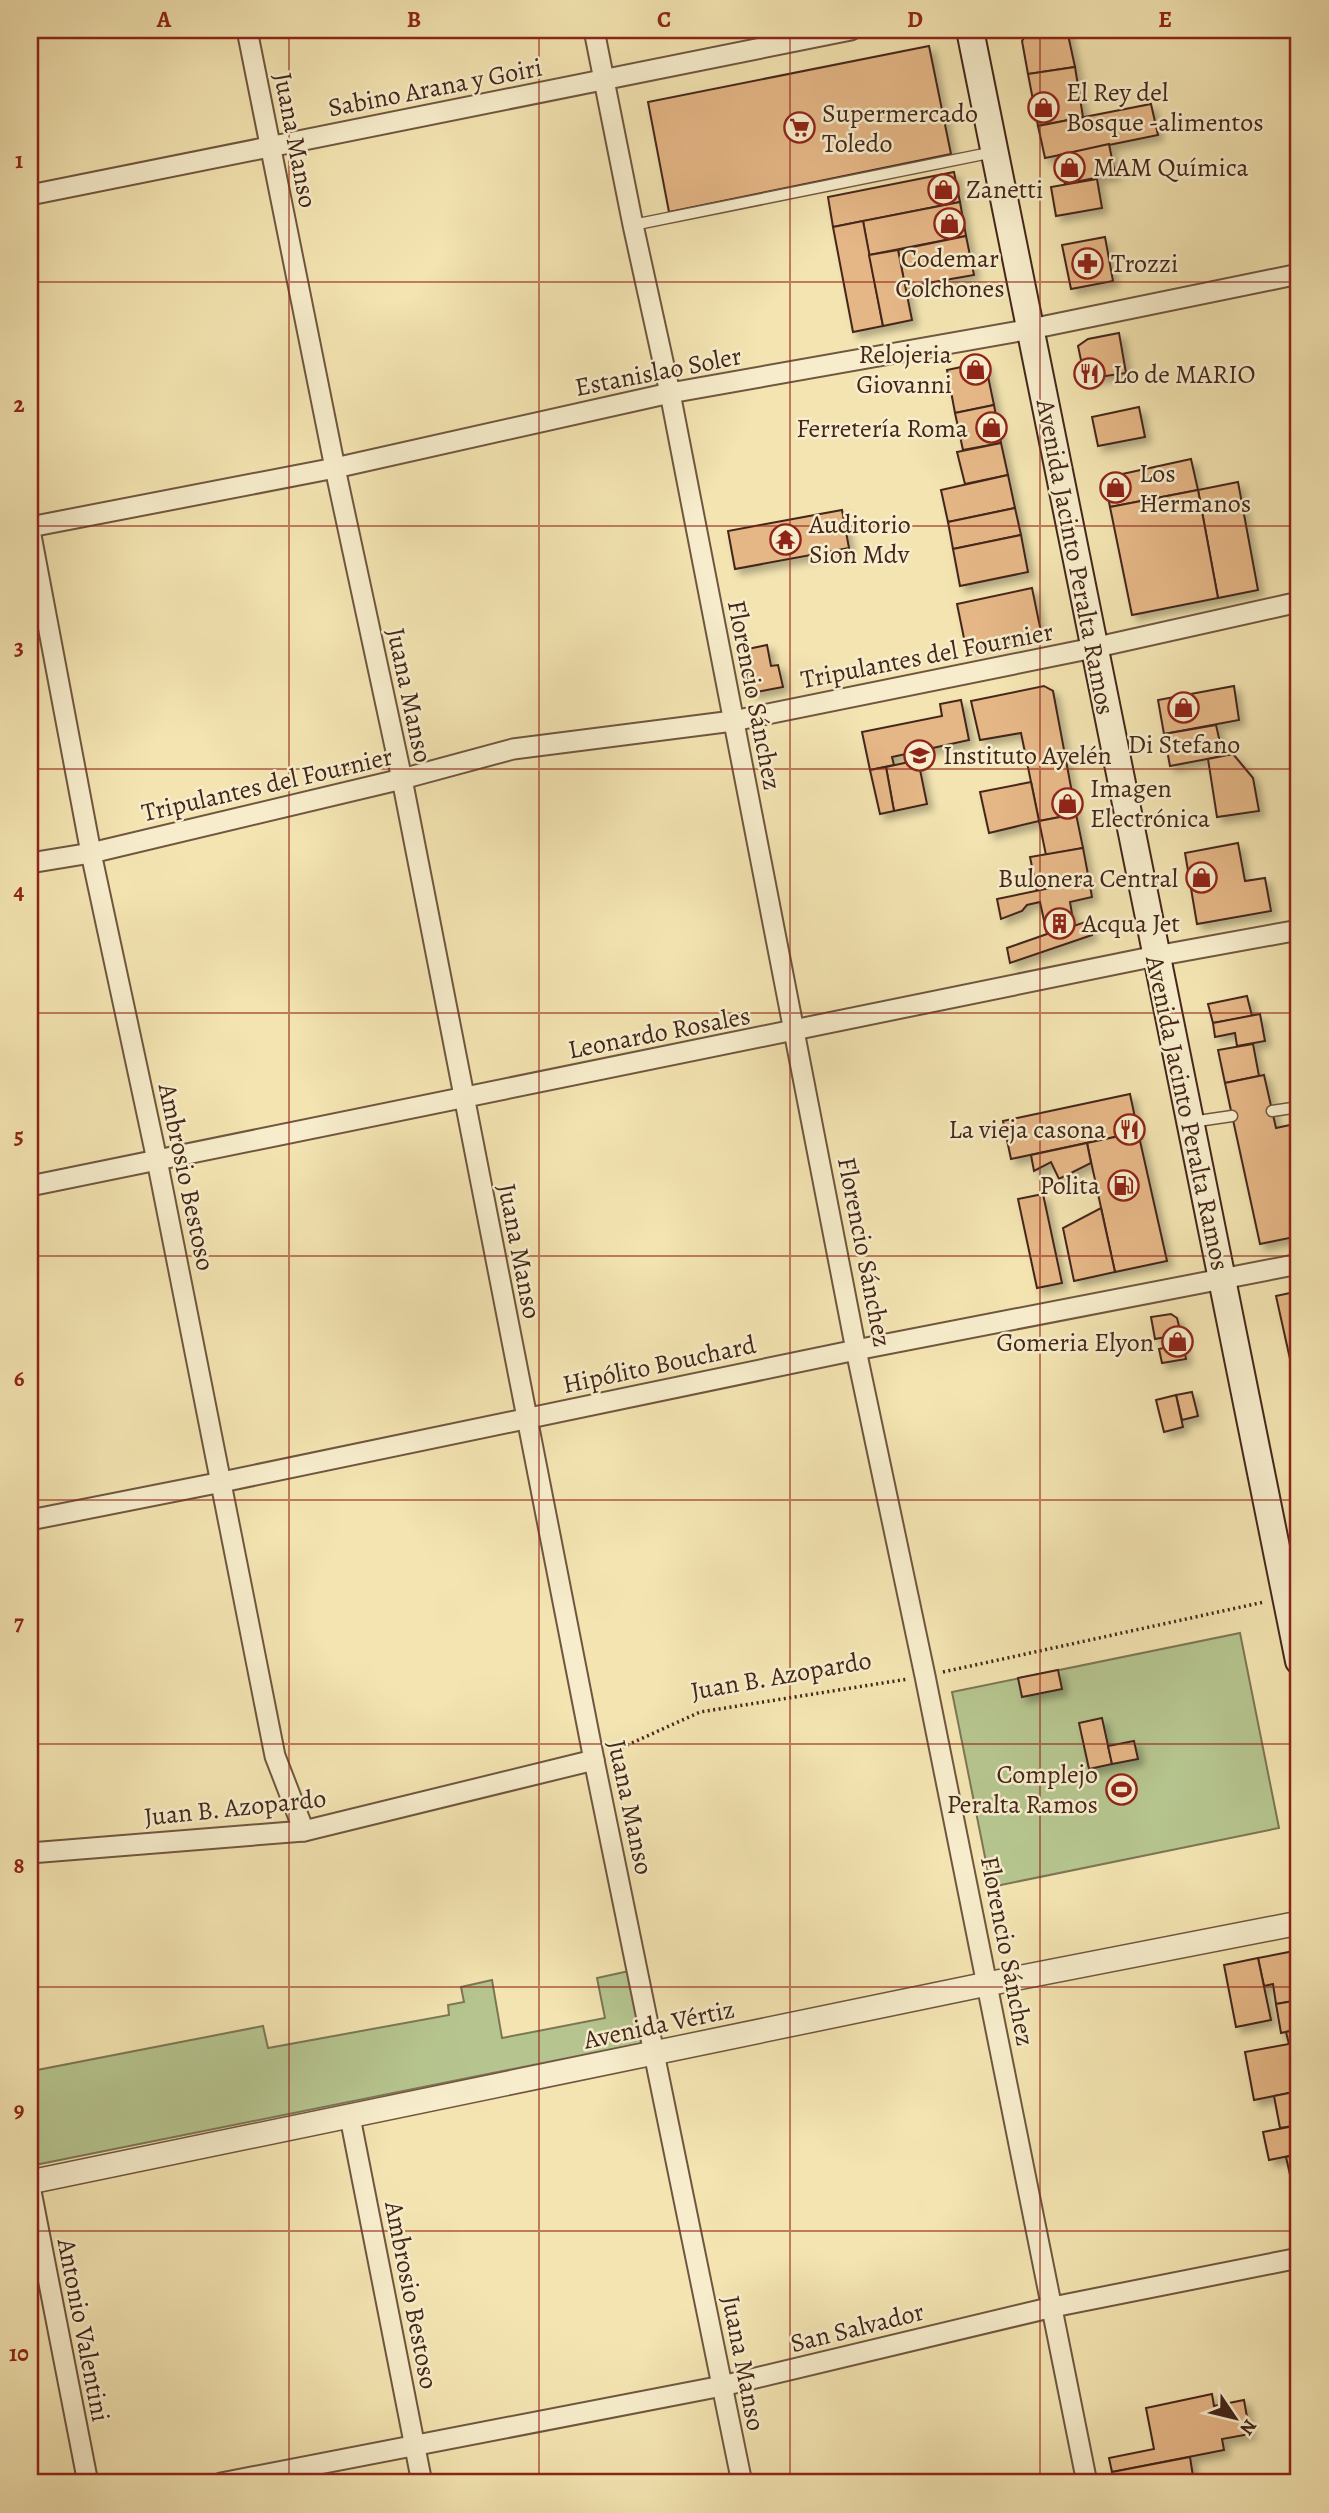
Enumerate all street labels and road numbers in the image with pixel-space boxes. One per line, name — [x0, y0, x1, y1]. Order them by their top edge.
street label: Sabino Arana y Goiri — [325, 50, 545, 125]
street label: Juana Manso — [265, 70, 326, 211]
street label: Estanislao Soler — [572, 338, 745, 405]
street label: Avenida Jacinto Peralta Ramos — [1028, 395, 1123, 718]
street label: Florencio Sánchez — [719, 597, 790, 793]
street label: Tripulantes del Fournier — [798, 614, 1056, 697]
street label: Juana Manso — [378, 624, 441, 766]
street label: Tripulantes del Fournier — [138, 739, 396, 830]
street label: Avenida Jacinto Peralta Ramos — [1137, 952, 1238, 1274]
street label: Leonardo Rosales — [565, 998, 753, 1067]
street label: Ambrosio Bestoso — [149, 1079, 223, 1274]
street label: Florencio Sánchez — [829, 1154, 900, 1350]
street label: Juana Manso — [489, 1181, 550, 1322]
street label: Hipólito Bouchard — [559, 1327, 759, 1402]
street label: Juan B. Azopardo — [688, 1642, 874, 1709]
street label: Juana Manso — [599, 1736, 662, 1878]
street label: Juan B. Azopardo — [142, 1781, 328, 1834]
street label: Florencio Sánchez — [972, 1853, 1043, 2049]
street label: Avenida Vértiz — [579, 1991, 738, 2058]
street label: Ambrosio Bestoso — [376, 2197, 447, 2392]
street label: Antonio Valentini — [48, 2235, 118, 2425]
street label: Juana Manso — [713, 2293, 774, 2434]
street label: San Salvador — [787, 2294, 928, 2361]

